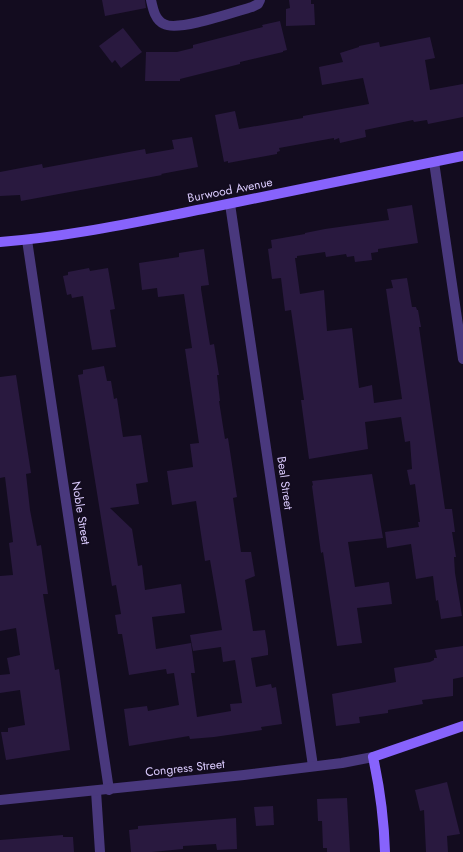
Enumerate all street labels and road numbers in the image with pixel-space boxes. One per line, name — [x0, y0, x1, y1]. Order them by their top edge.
street label: Burwood Avenue — [186, 173, 274, 207]
street label: Beal Street — [272, 455, 298, 511]
street label: Noble Street — [67, 480, 95, 546]
street label: Congress Street — [144, 755, 226, 781]

